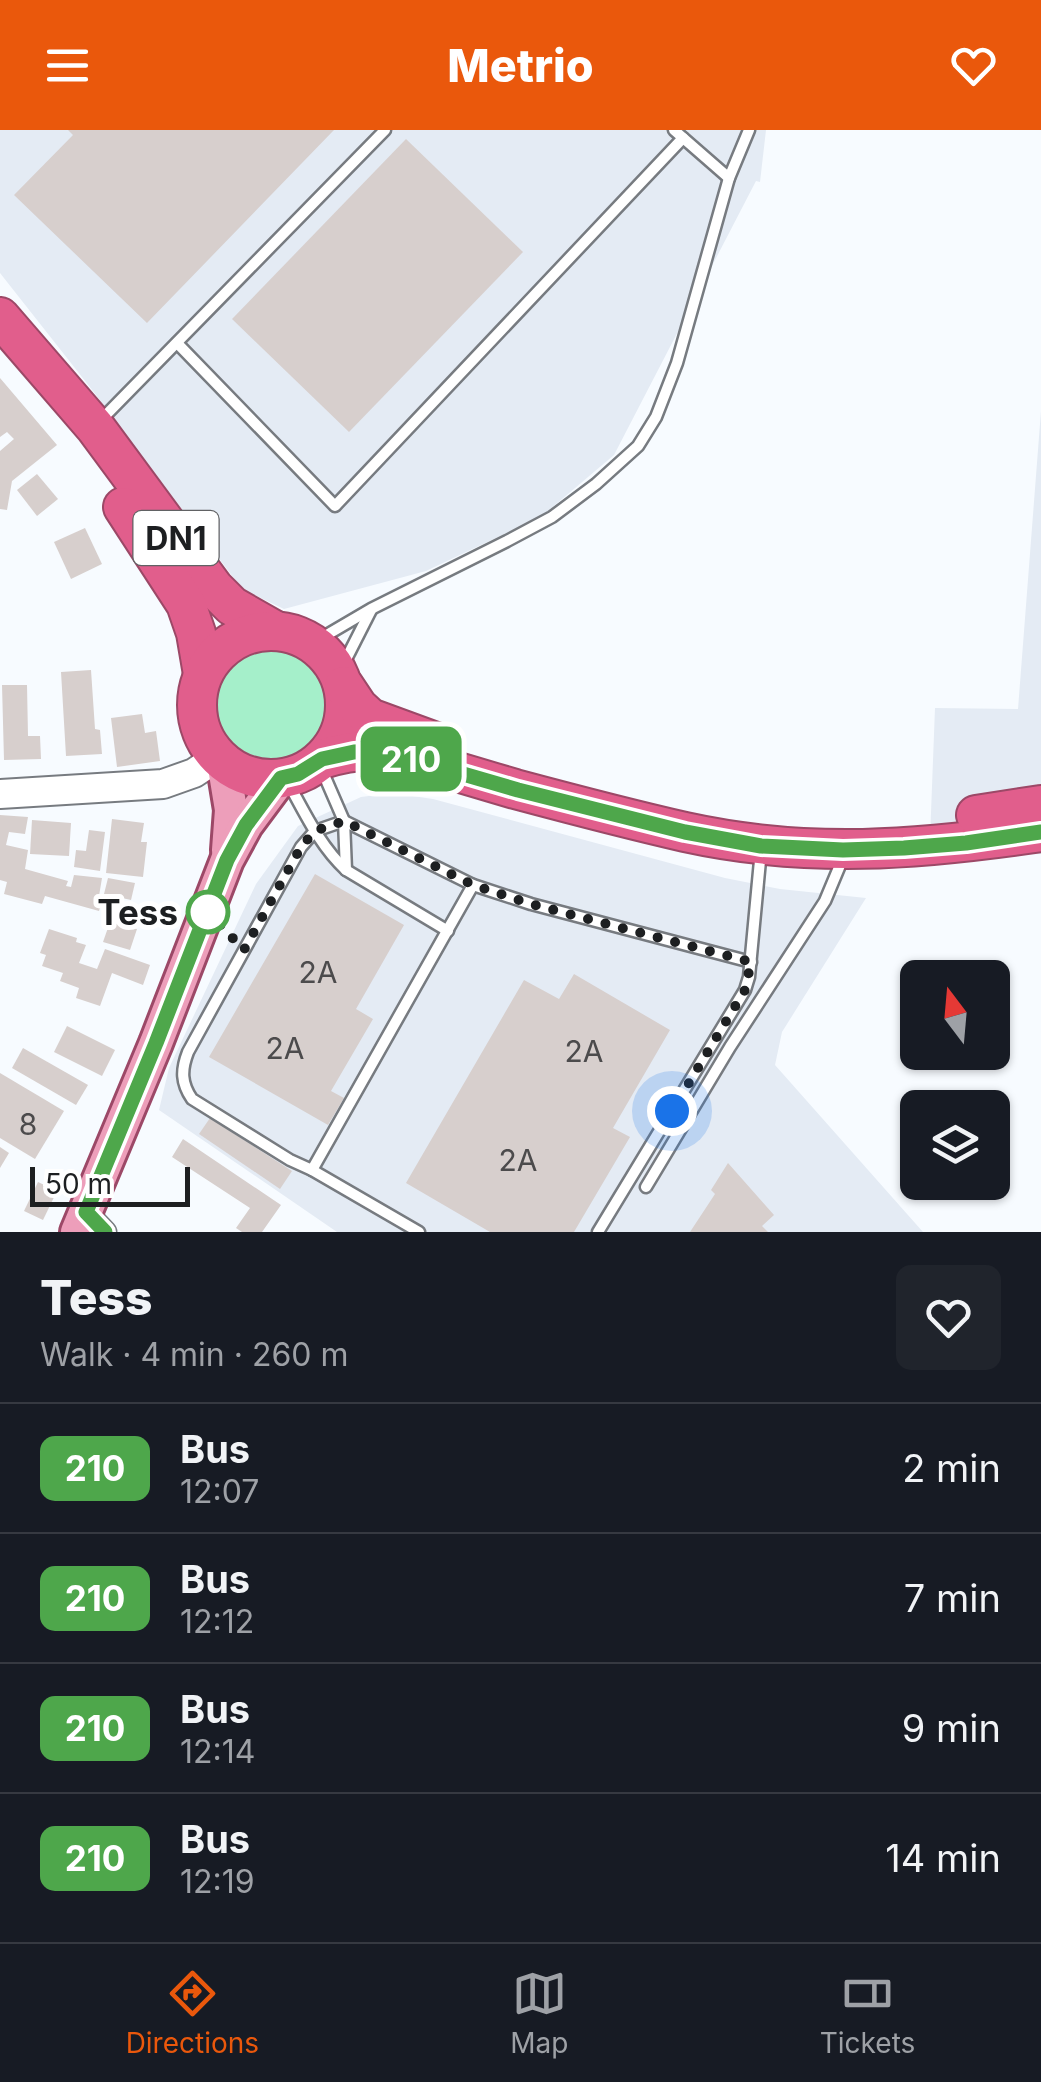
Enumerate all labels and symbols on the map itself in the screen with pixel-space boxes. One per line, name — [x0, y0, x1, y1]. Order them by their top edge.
road number: DN1 — [134, 511, 218, 565]
line badge: 210 — [354, 726, 468, 792]
place label: Tess — [97, 891, 178, 933]
marker: Tess — [187, 891, 229, 933]
house number: 2A — [299, 954, 338, 990]
north arrow — [900, 960, 1010, 1070]
house number: 2A — [266, 1030, 305, 1066]
house number: 2A — [565, 1033, 604, 1069]
your location — [647, 1086, 697, 1136]
house number: 8 — [19, 1106, 37, 1142]
house number: 2A — [499, 1142, 538, 1178]
scale bar — [30, 1162, 190, 1206]

